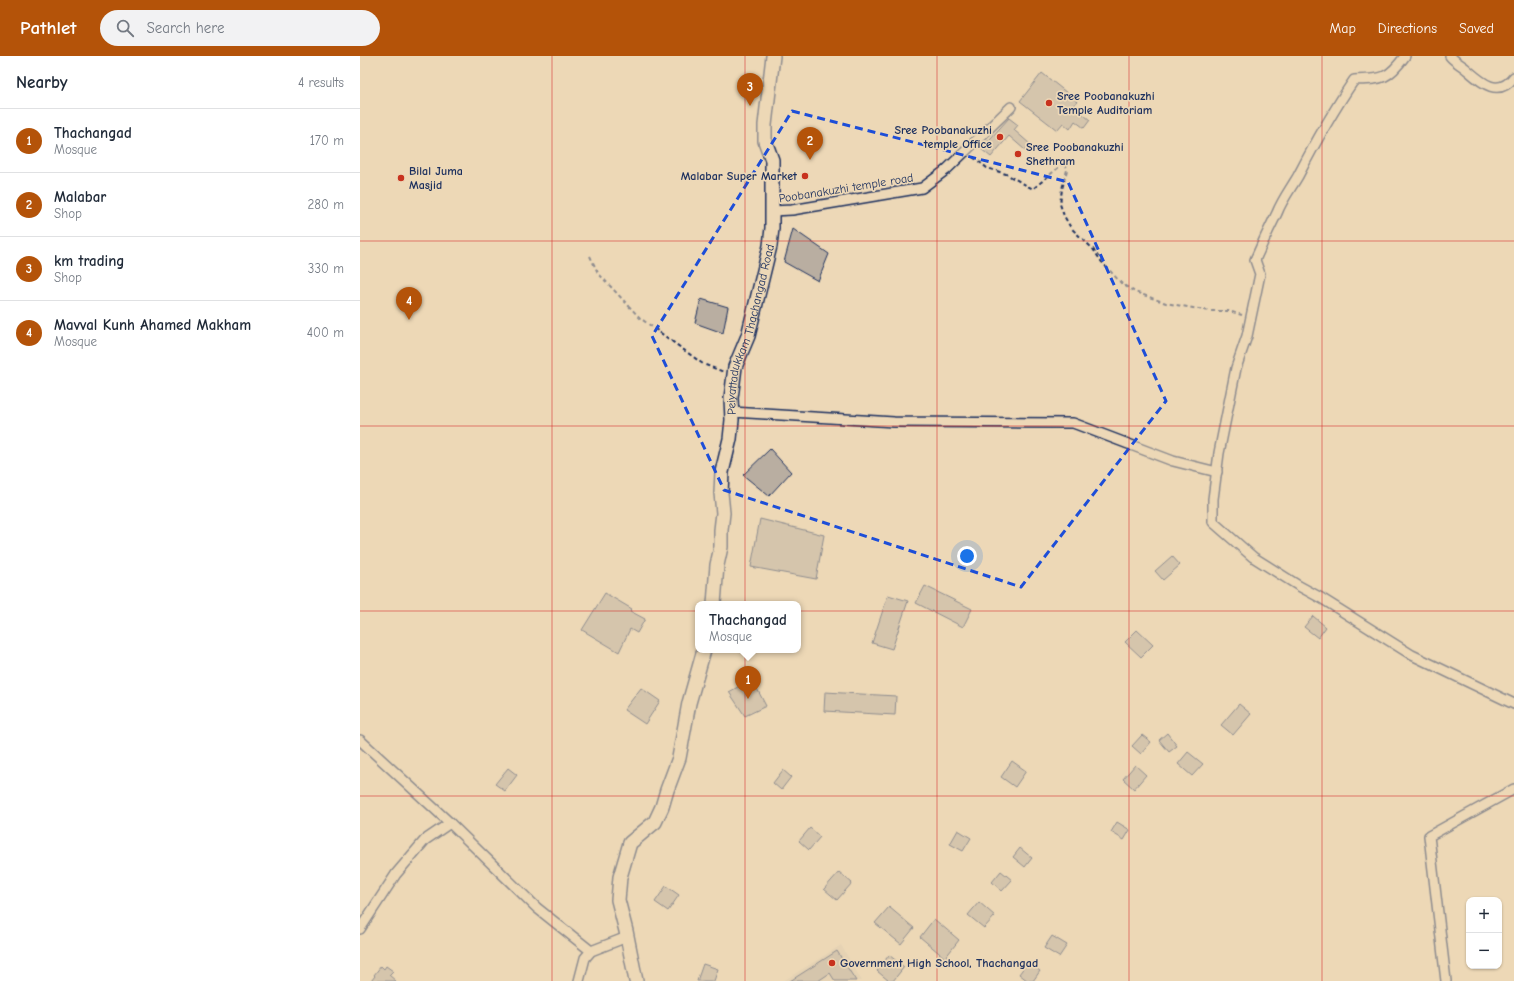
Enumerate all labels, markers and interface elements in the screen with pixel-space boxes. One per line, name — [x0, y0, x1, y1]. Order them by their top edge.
search box — [100, 10, 380, 46]
text: Pathlet — [20, 17, 76, 39]
icon: search — [114, 17, 136, 39]
text: Search here — [146, 19, 225, 37]
text: Map — [1329, 20, 1356, 37]
text: Directions — [1378, 20, 1437, 37]
text: Saved — [1459, 20, 1494, 37]
text: Nearby — [16, 73, 67, 92]
pin: 3 — [737, 73, 763, 106]
text: 4 results — [298, 75, 344, 90]
place label: Sree Poobanakuzhi Temple Auditoriam — [1057, 89, 1155, 117]
marker: Sree Poobanakuzhi Temple Auditoriam — [1044, 98, 1054, 108]
place label: Sree Poobanakuzhi temple Office — [894, 123, 992, 151]
text: Thachangad — [54, 124, 132, 142]
pin: 2 — [797, 127, 823, 160]
marker: Sree Poobanakuzhi temple Office — [995, 132, 1005, 142]
text: 1 — [26, 133, 32, 148]
text: 170 m — [310, 133, 344, 148]
place label: Sree Poobanakuzhi Shethram — [1026, 140, 1124, 168]
text: Mosque — [54, 142, 97, 157]
marker: Sree Poobanakuzhi Shethram — [1013, 149, 1023, 159]
place label: Bilal Juma Masjid — [409, 164, 463, 192]
place label: Malabar Super Market — [681, 169, 798, 183]
street label: Poobanakuzhi temple road — [778, 170, 914, 206]
marker: Malabar Super Market — [800, 171, 810, 181]
marker: Bilal Juma Masjid — [396, 173, 406, 183]
text: Malabar — [54, 188, 106, 206]
text: 2 — [26, 197, 32, 212]
text: 280 m — [307, 197, 344, 212]
text: Shop — [54, 206, 82, 221]
street label: Peiyattadukkam Thachangad Road — [724, 243, 777, 415]
text: km trading — [54, 252, 125, 270]
text: 3 — [26, 261, 32, 276]
text: 330 m — [308, 261, 344, 276]
text: Shop — [54, 270, 82, 285]
pin: 4 — [396, 287, 422, 320]
text: Mavval Kunh Ahamed Makham — [54, 316, 251, 334]
text: 4 — [26, 325, 32, 340]
text: 400 m — [307, 325, 344, 340]
text: Mosque — [54, 334, 97, 349]
your location — [957, 546, 977, 566]
popup — [695, 601, 801, 653]
text: Thachangad — [709, 611, 787, 629]
text: Mosque — [709, 629, 752, 644]
pin: 1 — [735, 666, 761, 699]
map controls — [1466, 897, 1502, 969]
button: + — [1466, 897, 1502, 933]
button: − — [1466, 933, 1502, 969]
place label: Government High School, Thachangad — [840, 956, 1038, 970]
marker: Government High School, Thachangad — [827, 958, 837, 968]

